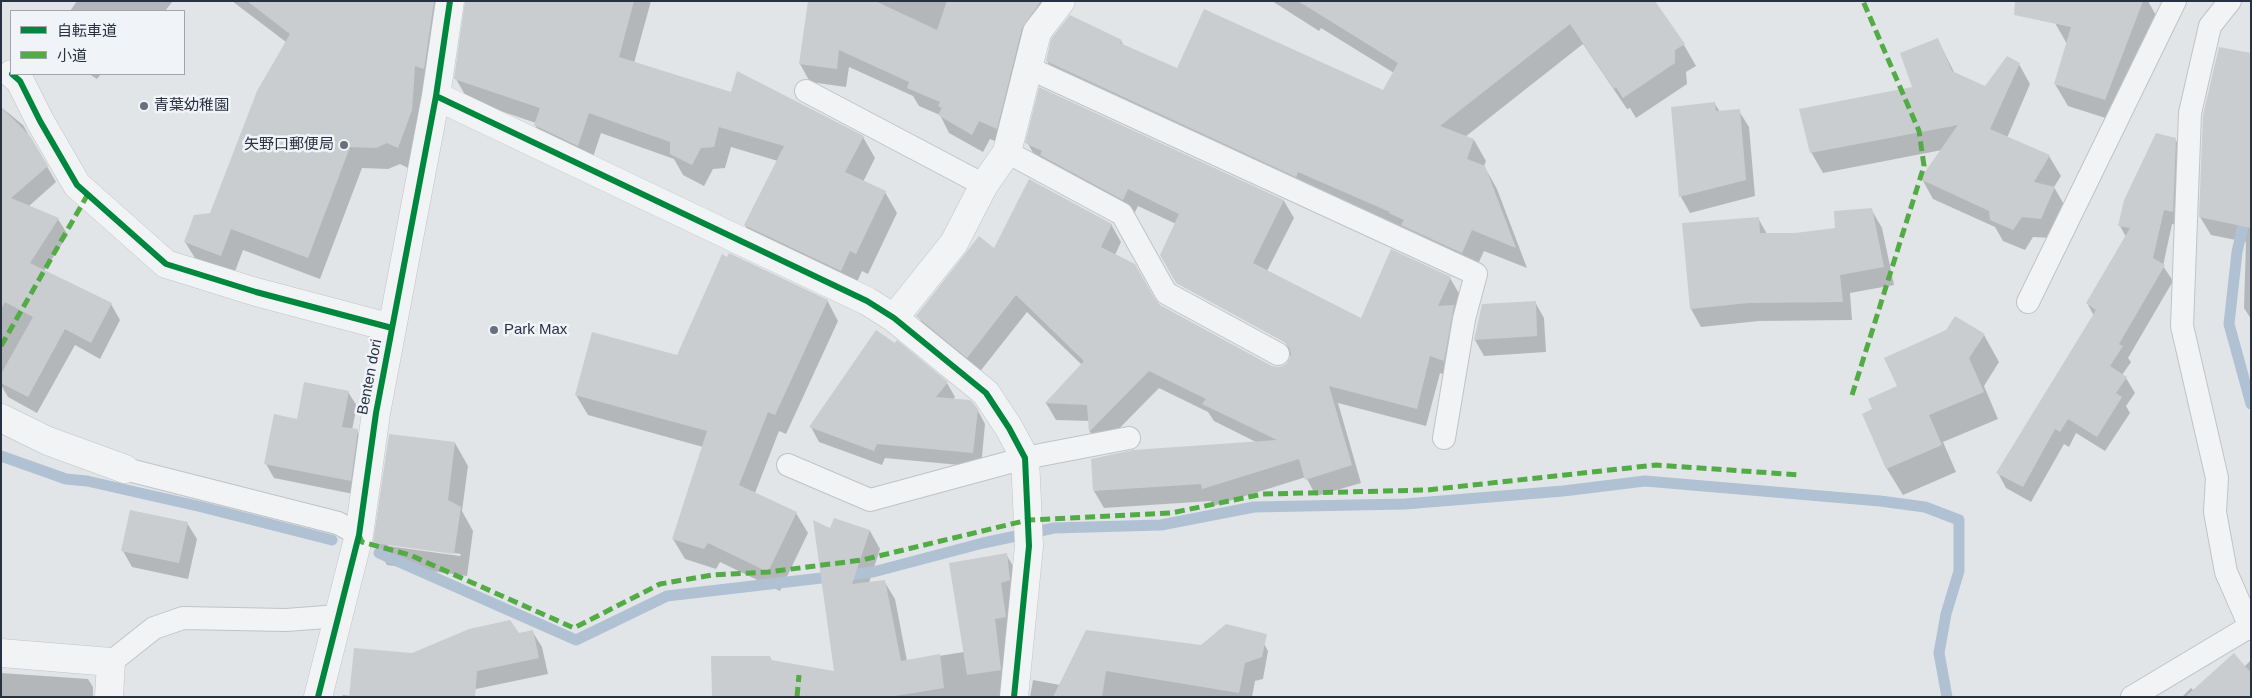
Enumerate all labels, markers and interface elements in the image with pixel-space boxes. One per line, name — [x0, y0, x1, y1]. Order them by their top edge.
legend — [10, 10, 185, 75]
text: 自転車道 — [57, 22, 117, 39]
text: 小道 — [57, 47, 87, 64]
place label: 青葉幼稚園 — [154, 97, 229, 115]
marker: 青葉幼稚園 — [138, 100, 150, 112]
place label: 矢野口郵便局 — [244, 136, 334, 154]
marker: 矢野口郵便局 — [338, 139, 350, 151]
place label: Park Max — [504, 321, 567, 339]
marker: Park Max — [488, 324, 500, 336]
street label: Benten dori — [354, 338, 386, 416]

